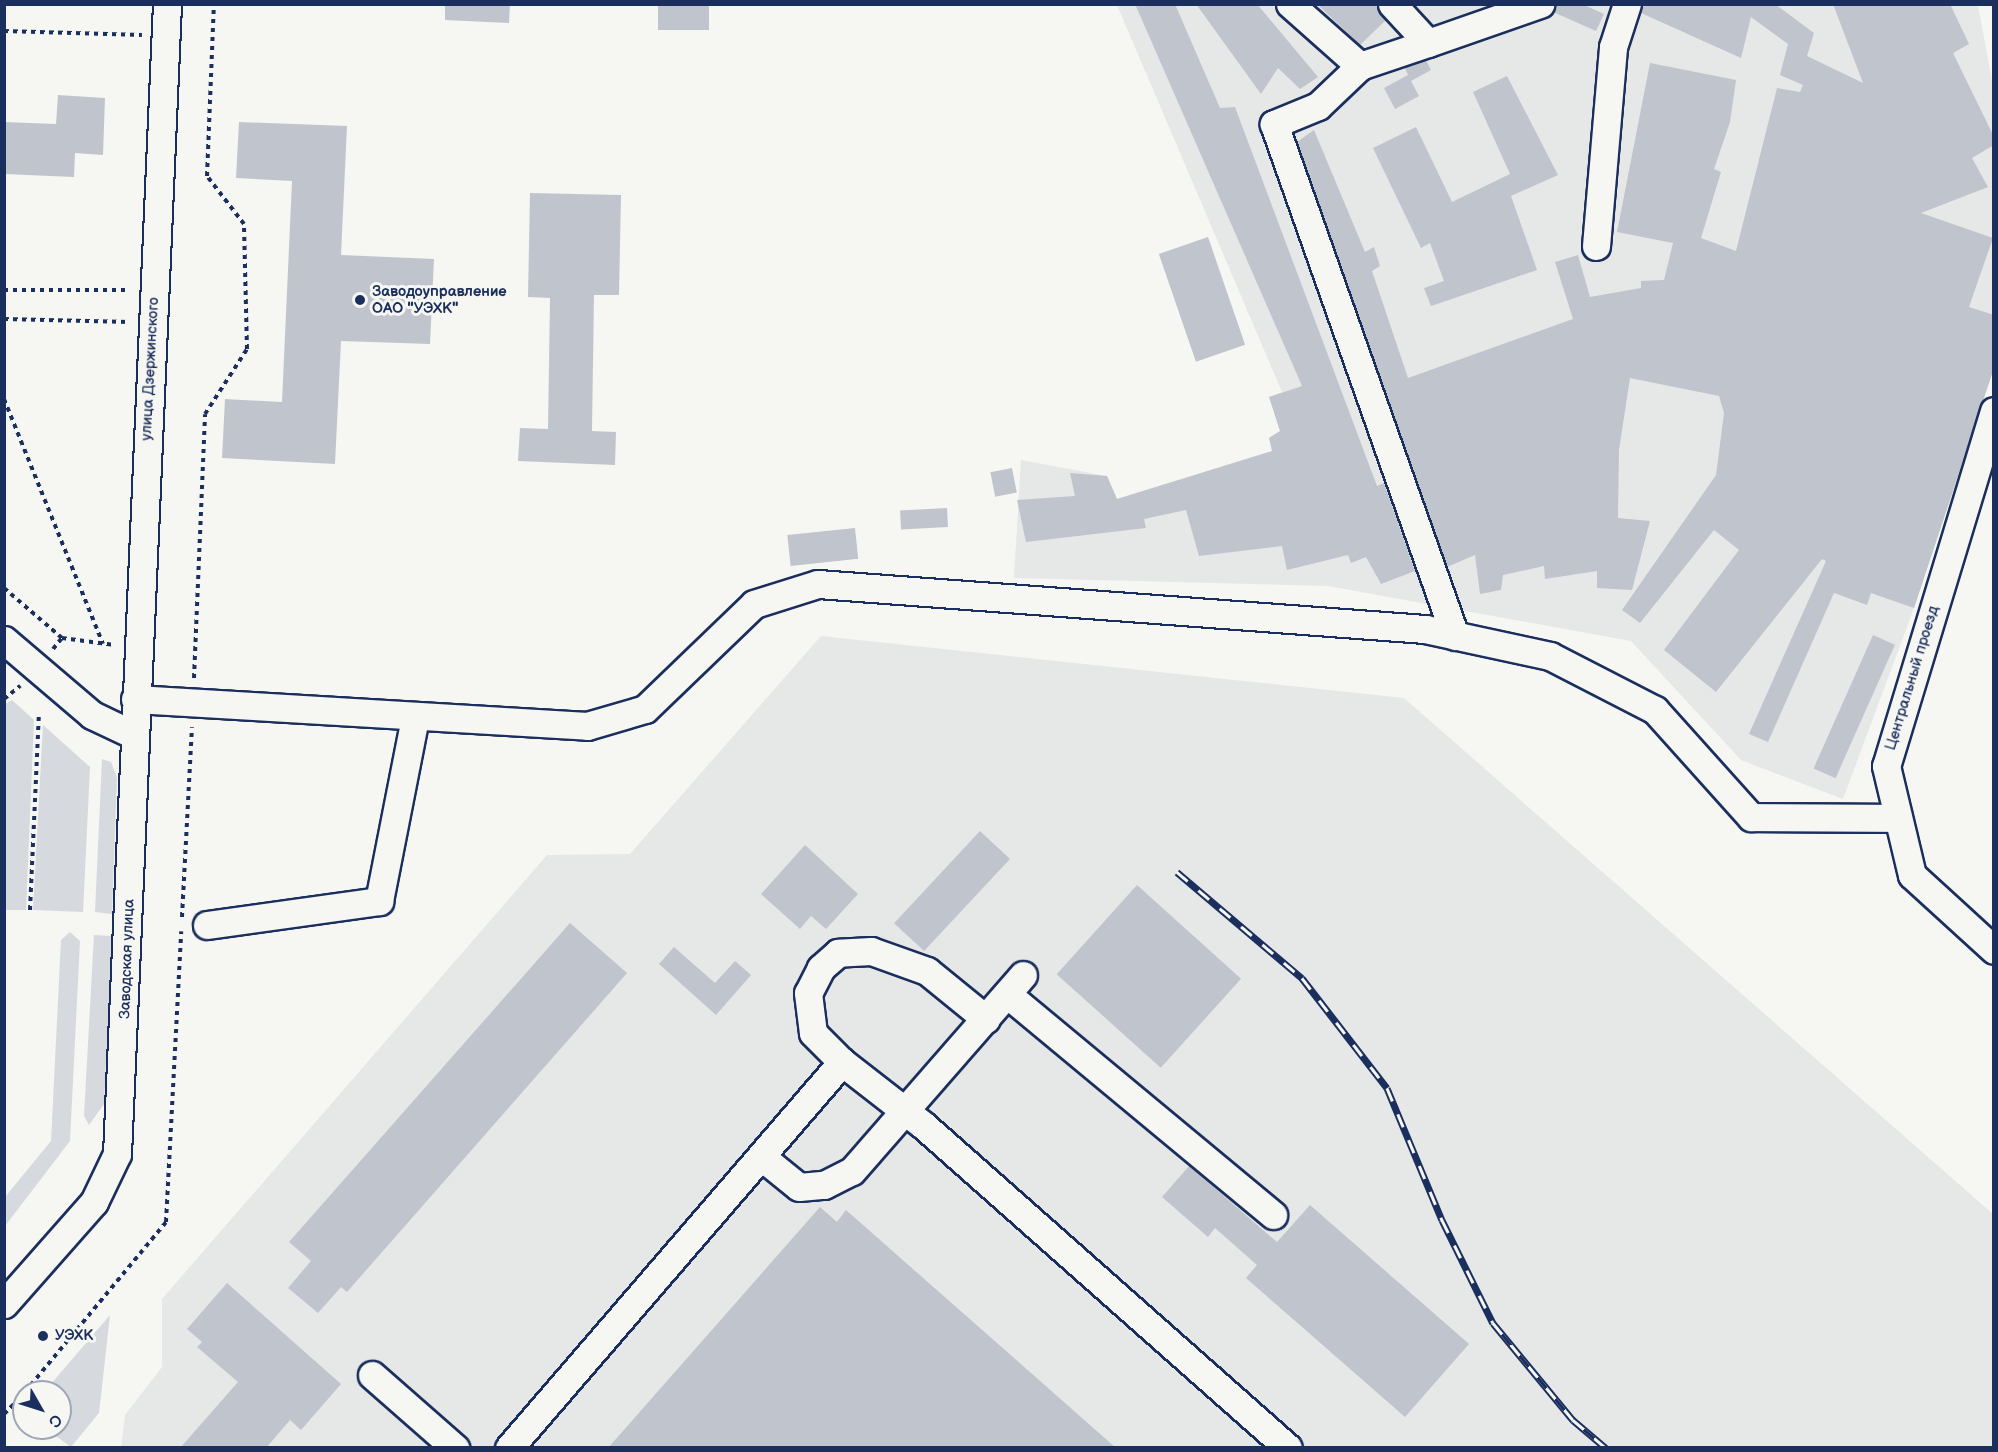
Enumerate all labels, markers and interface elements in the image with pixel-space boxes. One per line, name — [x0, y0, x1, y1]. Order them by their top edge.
place label: Заводоуправление ОАО "УЭХК" — [372, 282, 507, 317]
marker: Заводоуправление ОАО "УЭХК" — [353, 293, 367, 307]
street label: улица Дзержинского — [137, 297, 163, 441]
street label: Центральный проезд — [1881, 604, 1943, 752]
street label: Заводская улица — [116, 899, 138, 1019]
place label: УЭХК — [55, 1327, 93, 1345]
marker: УЭХК — [36, 1329, 50, 1343]
north arrow — [12, 1380, 72, 1440]
text: С — [44, 1410, 66, 1431]

